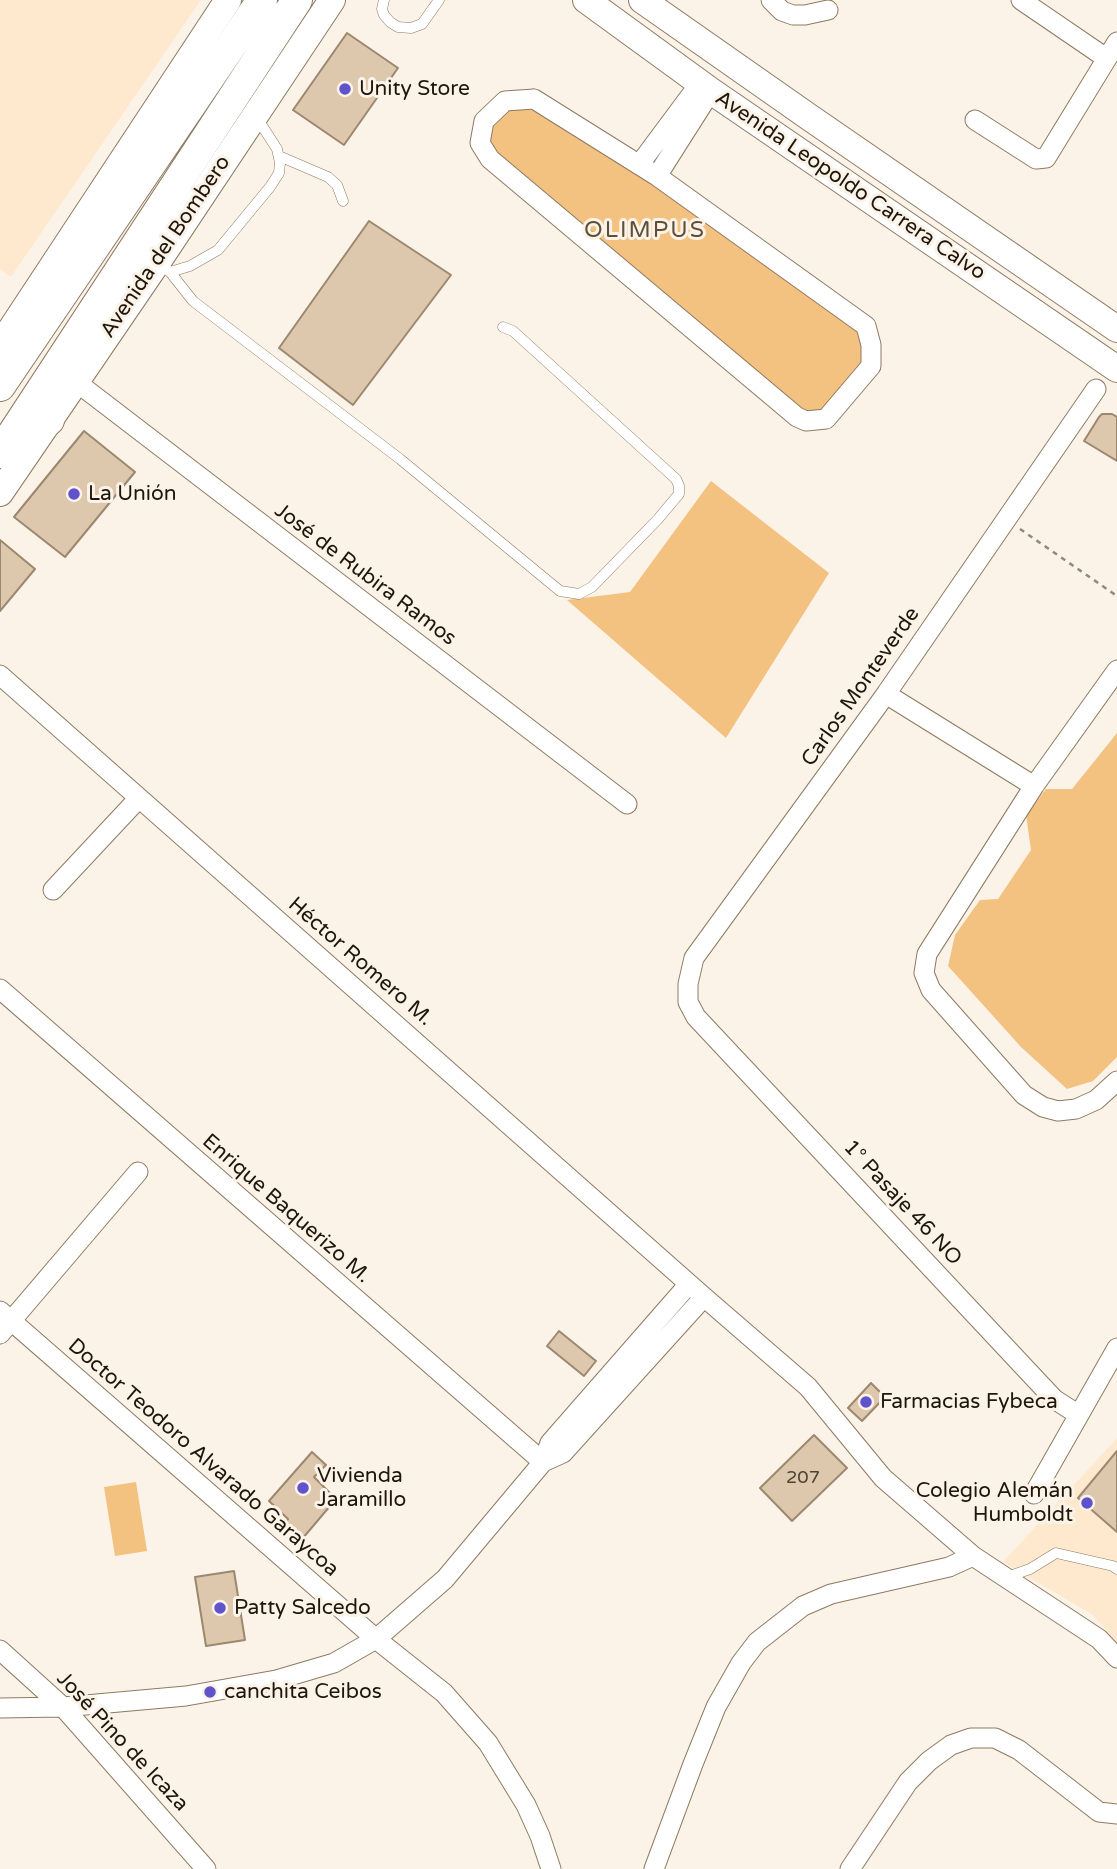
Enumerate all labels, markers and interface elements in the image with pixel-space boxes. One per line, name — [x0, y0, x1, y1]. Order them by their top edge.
place label: Unity Store — [359, 76, 470, 102]
marker: Unity Store — [337, 81, 353, 97]
street label: Avenida Leopoldo Carrera Calvo — [710, 86, 990, 286]
street label: Avenida del Bombero — [96, 151, 236, 343]
district label: OLIMPUS — [585, 217, 705, 245]
place label: La Unión — [88, 481, 176, 507]
marker: La Unión — [66, 486, 82, 502]
street label: José de Rubira Ramos — [269, 498, 461, 652]
street label: Carlos Monteverde — [797, 603, 925, 771]
street label: Héctor Romero M. — [283, 892, 437, 1032]
street label: Enrique Baquerizo M. — [197, 1129, 375, 1289]
street label: 1° Pasaje 46 NO — [837, 1135, 967, 1271]
street label: Doctor Teodoro Alvarado Garaycoa — [62, 1333, 344, 1583]
place label: Farmacias Fybeca — [880, 1389, 1058, 1415]
marker: Farmacias Fybeca — [858, 1394, 874, 1410]
place label: Vivienda Jaramillo — [317, 1463, 406, 1513]
house number: 207 — [786, 1467, 820, 1489]
place label: Colegio Alemán Humboldt — [916, 1478, 1073, 1528]
marker: Vivienda Jaramillo — [295, 1480, 311, 1496]
marker: Colegio Alemán Humboldt — [1079, 1495, 1095, 1511]
place label: Patty Salcedo — [234, 1595, 371, 1621]
marker: Patty Salcedo — [212, 1600, 228, 1616]
street label: José Pino de Icaza — [51, 1667, 193, 1817]
place label: canchita Ceibos — [224, 1679, 382, 1705]
marker: canchita Ceibos — [202, 1684, 218, 1700]

